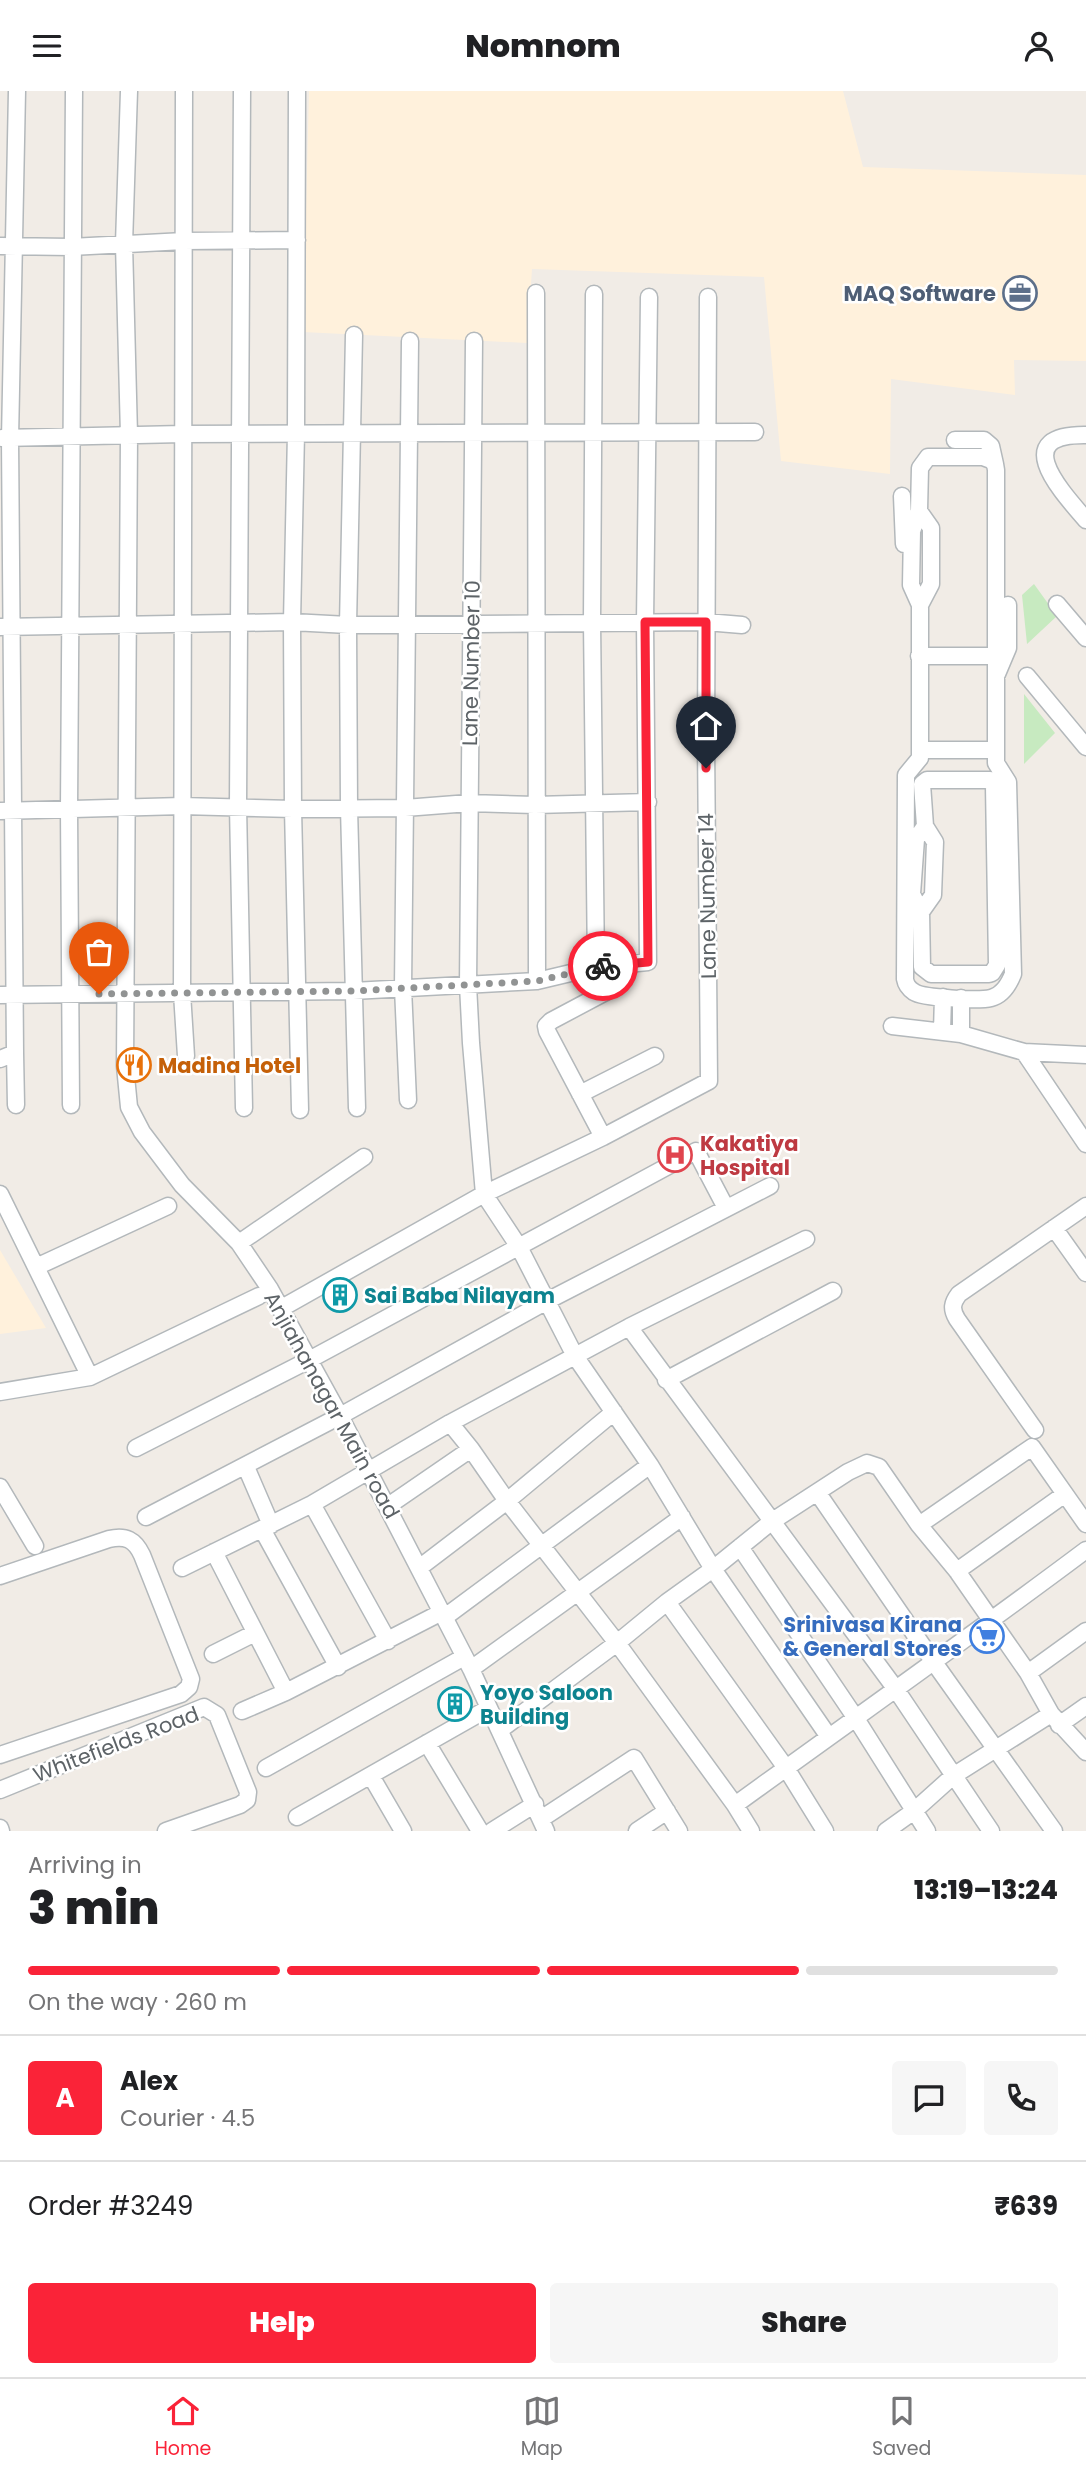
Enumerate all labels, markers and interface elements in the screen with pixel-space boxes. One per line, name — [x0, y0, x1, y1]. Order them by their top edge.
text: Nomnom — [465, 23, 621, 68]
icon: menu — [28, 27, 66, 65]
icon: person — [1020, 27, 1058, 65]
office icon: MAQ Software — [1001, 274, 1039, 312]
place label: MAQ Software — [843, 279, 996, 308]
street label: Lane Number 10 — [455, 580, 487, 746]
pin — [676, 696, 736, 768]
icon: home — [687, 707, 725, 745]
street label: Lane Number 14 — [691, 813, 723, 979]
pin — [69, 922, 129, 994]
courier — [568, 931, 638, 1001]
icon: bag — [80, 933, 118, 971]
icon: bike — [584, 947, 622, 985]
restaurant icon: Madina Hotel — [115, 1046, 153, 1084]
place label: Madina Hotel — [158, 1051, 301, 1080]
place label: Kakatiya Hospital — [700, 1129, 798, 1182]
hospital icon: Kakatiya Hospital — [656, 1136, 694, 1174]
building icon: Sai Baba Nilayam — [321, 1276, 359, 1314]
place label: Sai Baba Nilayam — [364, 1281, 555, 1310]
street label: Anjiahanagar Main road — [257, 1286, 407, 1524]
place label: Srinivasa Kirana & General Stores — [782, 1610, 962, 1663]
supermarket icon: Srinivasa Kirana & General Stores — [968, 1617, 1006, 1655]
place label: Yoyo Saloon Building — [480, 1678, 613, 1731]
building icon: Yoyo Saloon Building — [436, 1685, 474, 1723]
street label: Whitefields Road — [29, 1699, 203, 1789]
text: Arriving in — [28, 1849, 142, 1881]
text: 13:19–13:24 — [914, 1872, 1058, 1908]
text: 3 min — [28, 1876, 160, 1940]
text: On the way · 260 m — [28, 1986, 247, 2018]
button: chat — [892, 2061, 966, 2135]
button: phone — [984, 2061, 1058, 2135]
text: Alex — [120, 2063, 178, 2099]
text: A — [55, 2080, 75, 2116]
text: Courier · 4.5 — [120, 2102, 255, 2134]
text: Order #3249 — [28, 2188, 193, 2224]
text: ₹639 — [994, 2188, 1058, 2224]
button: Help — [28, 2283, 536, 2363]
button: Share — [550, 2283, 1058, 2363]
tab: Home — [155, 2392, 211, 2463]
tab: Map — [521, 2392, 563, 2463]
tab: Saved — [872, 2392, 931, 2463]

